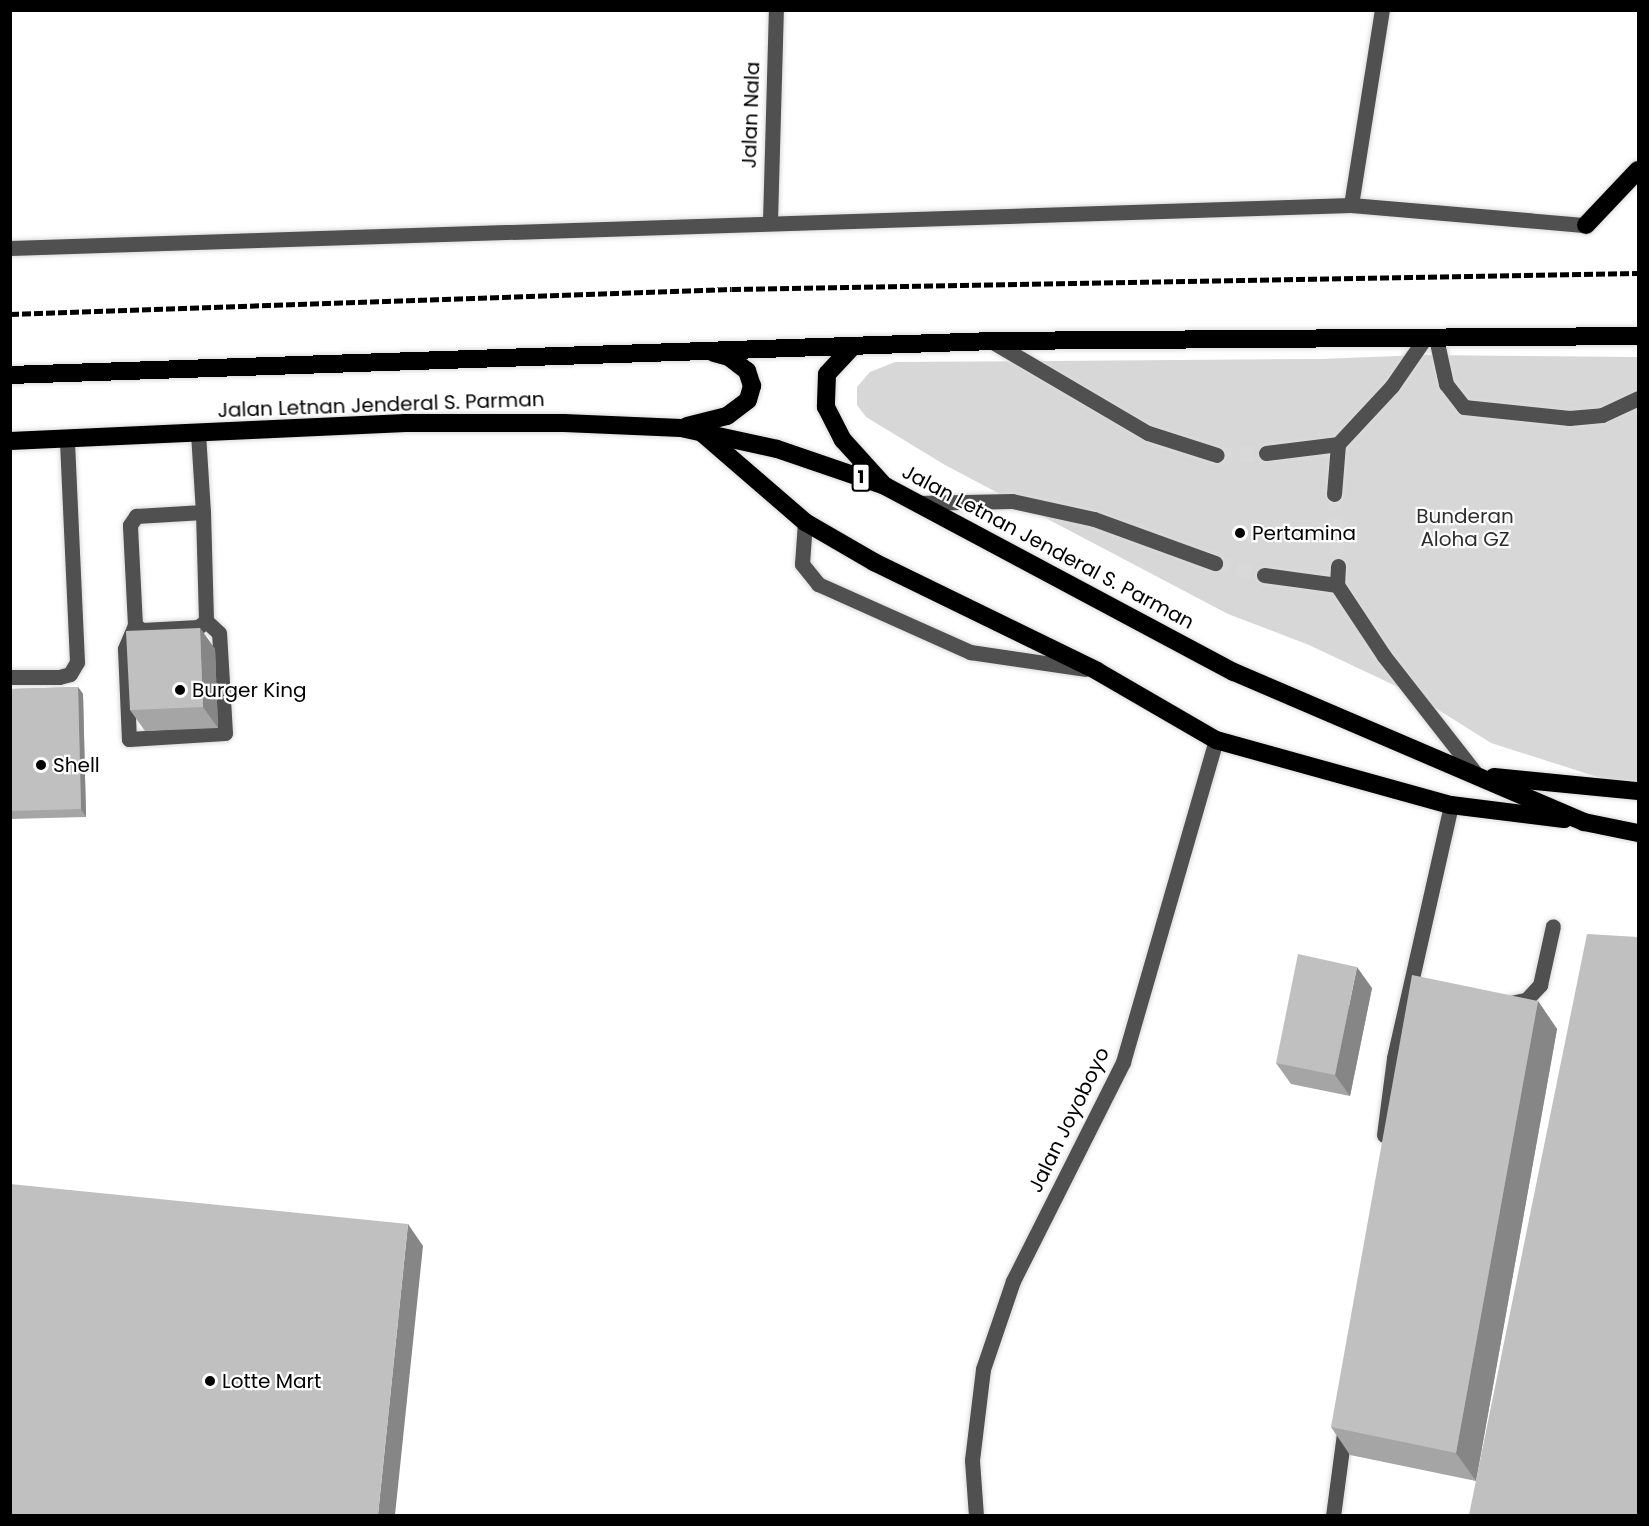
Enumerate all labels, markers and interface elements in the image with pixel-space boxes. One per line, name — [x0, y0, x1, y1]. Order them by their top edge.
street label: Jalan Nala — [737, 61, 765, 169]
street label: Jalan Letnan Jenderal S. Parman — [217, 387, 545, 423]
street label: Jalan Letnan Jenderal S. Parman — [898, 460, 1198, 634]
road number: 1 — [850, 462, 872, 492]
park label: Bunderan Aloha GZ — [1416, 504, 1514, 551]
place label: Pertamina — [1252, 521, 1356, 545]
marker: Pertamina — [1233, 526, 1247, 540]
place label: Burger King — [192, 678, 306, 702]
marker: Burger King — [173, 683, 187, 697]
place label: Shell — [53, 753, 100, 777]
marker: Shell — [34, 758, 48, 772]
street label: Jalan Joyoboyo — [1023, 1043, 1115, 1197]
place label: Lotte Mart — [222, 1369, 321, 1393]
marker: Lotte Mart — [203, 1374, 217, 1388]

